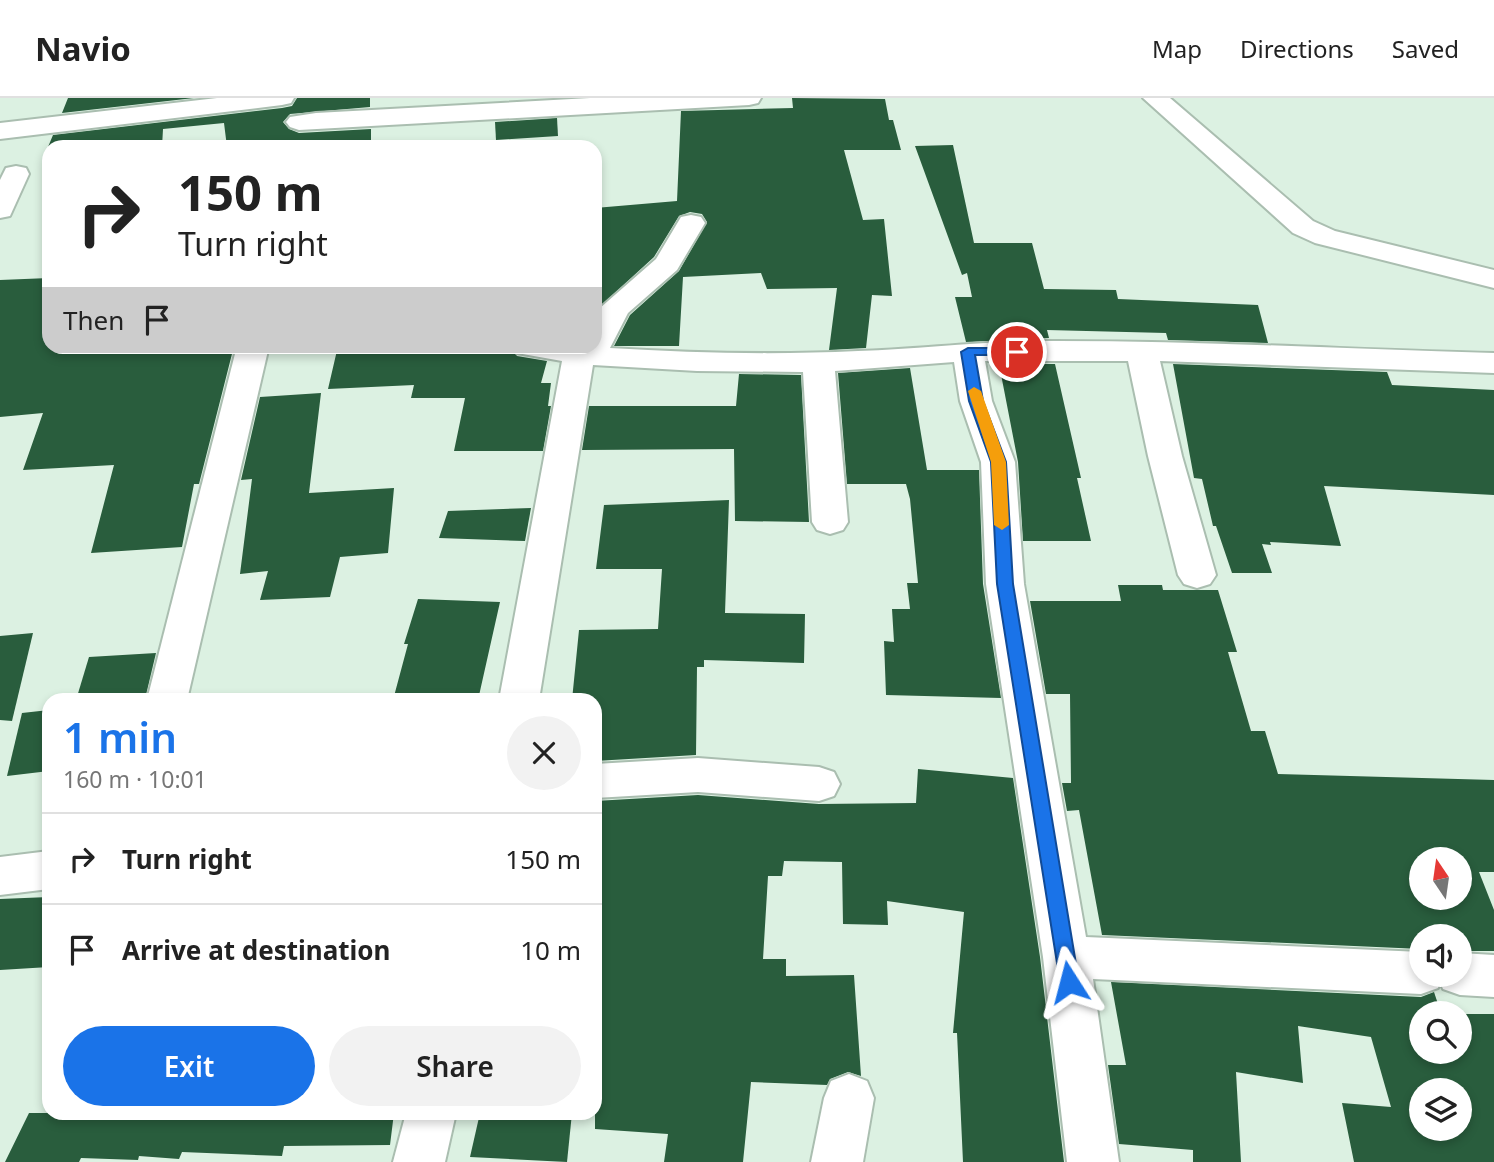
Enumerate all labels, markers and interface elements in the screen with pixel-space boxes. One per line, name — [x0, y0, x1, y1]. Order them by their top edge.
text: Navio — [35, 26, 131, 71]
text: Map — [1152, 32, 1202, 65]
text: Directions — [1240, 32, 1354, 65]
text: Saved — [1392, 32, 1459, 65]
text: 150 m — [178, 159, 323, 225]
icon: right — [63, 168, 154, 259]
text: Turn right — [178, 222, 328, 265]
icon: arrive — [138, 301, 176, 339]
text: Then — [63, 302, 124, 338]
pin — [987, 322, 1047, 382]
icon: arrive — [998, 333, 1036, 371]
text: 1 min — [63, 708, 177, 765]
button: close — [507, 716, 581, 790]
text: 160 m · 10:01 — [63, 763, 207, 795]
icon: right — [63, 840, 101, 878]
text: Turn right — [122, 841, 252, 877]
text: 150 m — [505, 841, 581, 877]
north arrow — [1409, 847, 1472, 910]
map controls — [1409, 847, 1472, 1141]
button: sound — [1409, 924, 1472, 987]
icon: arrive — [63, 931, 101, 969]
text: Arrive at destination — [122, 932, 391, 968]
text: 10 m — [520, 932, 581, 968]
position arrow — [1032, 945, 1106, 1019]
button: search — [1409, 1001, 1472, 1064]
button: Exit — [63, 1026, 315, 1106]
button: Share — [329, 1026, 581, 1106]
button: layers — [1409, 1078, 1472, 1141]

